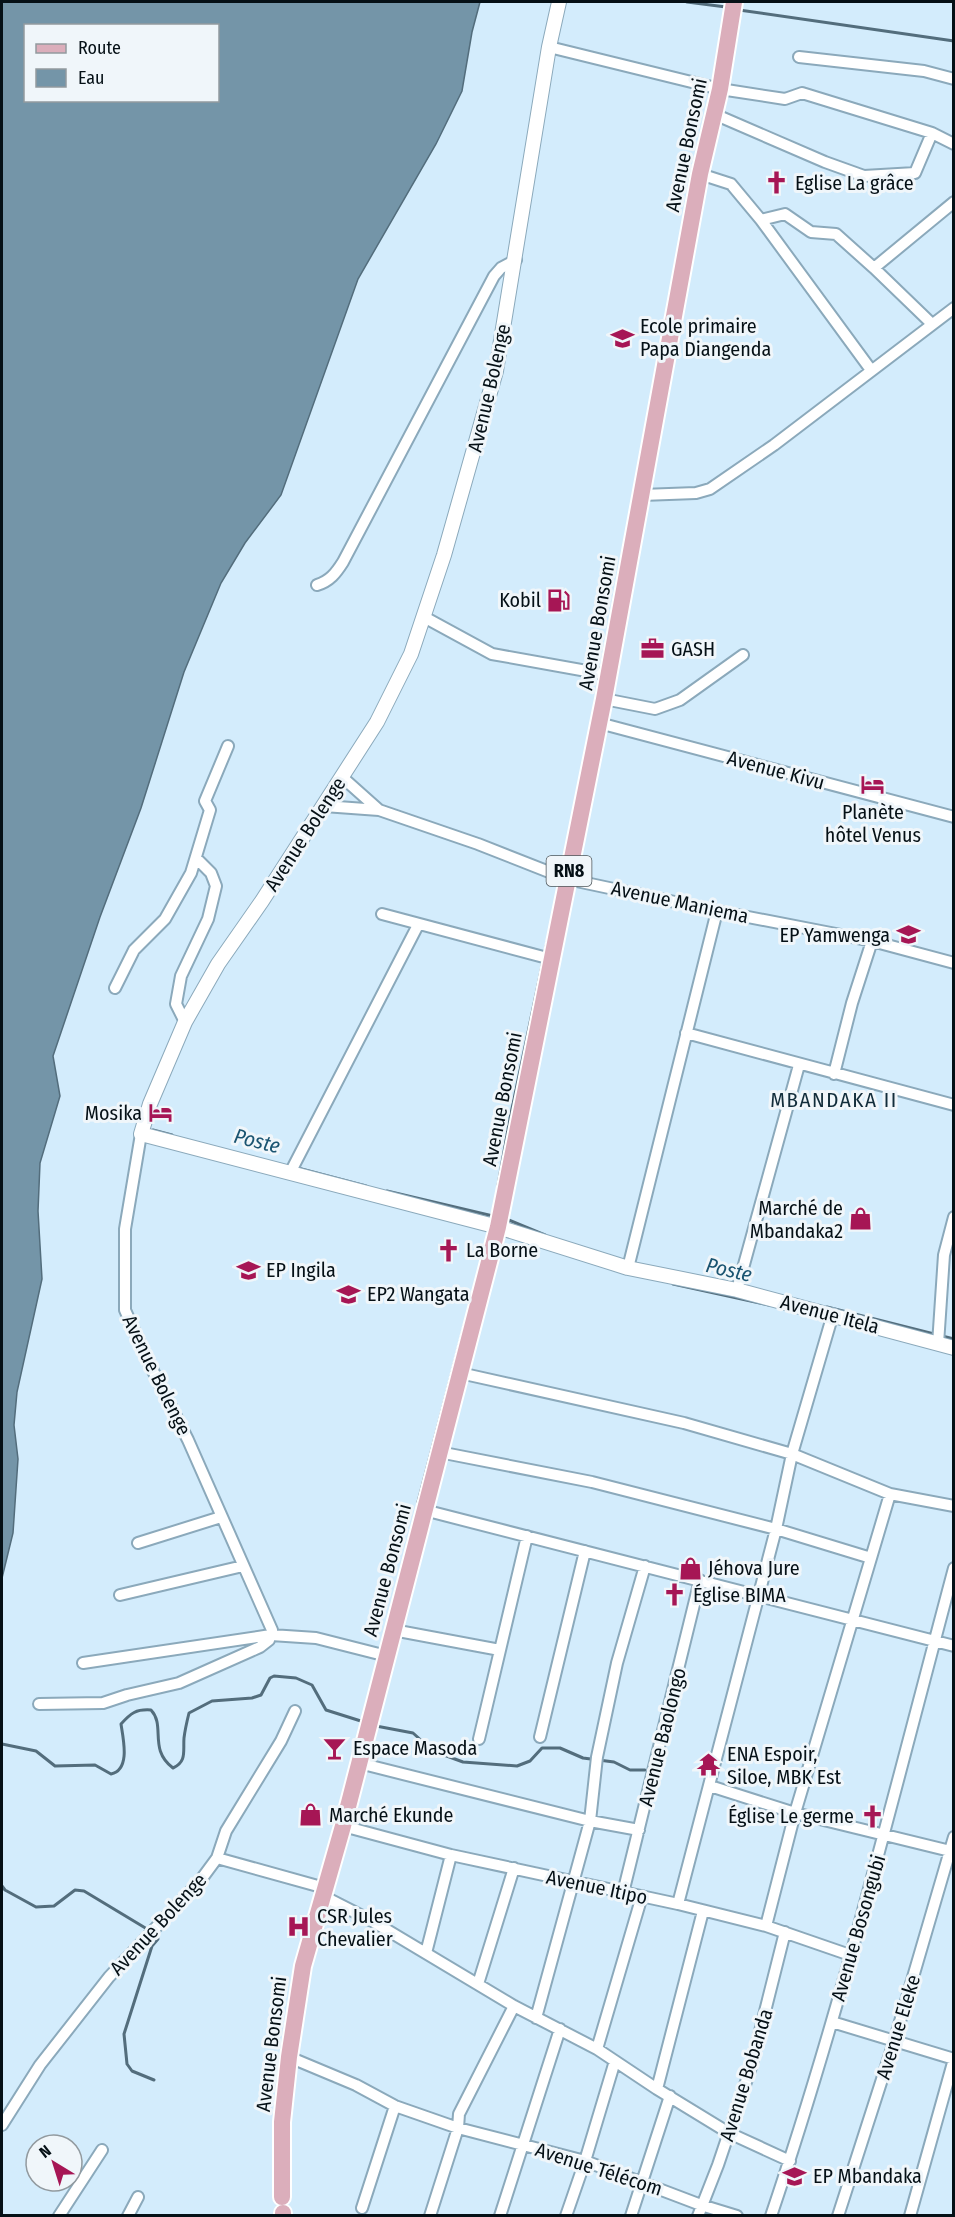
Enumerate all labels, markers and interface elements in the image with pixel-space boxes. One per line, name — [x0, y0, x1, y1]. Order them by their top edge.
legend — [24, 24, 219, 102]
text: Route — [78, 37, 121, 59]
text: Eau — [78, 67, 104, 89]
street label: Avenue Bonsomi — [660, 76, 712, 214]
church icon: Eglise La grâce — [764, 170, 790, 196]
place label: Eglise La grâce — [795, 171, 914, 195]
place label: Ecole primaire Papa Diangenda — [640, 314, 771, 361]
street label: Avenue Bolenge — [463, 322, 515, 454]
school or university icon: Ecole primaire Papa Diangenda — [609, 325, 635, 351]
street label: Avenue Bonsomi — [573, 554, 621, 692]
fuel station icon: Kobil — [546, 587, 572, 613]
place label: Kobil — [499, 588, 541, 612]
office icon: GASH — [640, 636, 666, 662]
place label: GASH — [671, 637, 715, 661]
street label: Avenue Kivu — [725, 745, 827, 795]
hotel icon: Planète hôtel Venus — [860, 771, 886, 797]
street label: Avenue Bolenge — [259, 773, 351, 895]
place label: Planète hôtel Venus — [825, 800, 921, 847]
road number: RN8 — [546, 856, 592, 886]
street label: Avenue Maniema — [609, 876, 751, 928]
school or university icon: EP Yamwenga — [895, 922, 921, 948]
place label: EP Yamwenga — [780, 923, 890, 947]
street label: Avenue Bonsomi — [477, 1030, 527, 1168]
district label: MBANDAKA II — [770, 1087, 898, 1113]
hotel icon: Mosika — [147, 1100, 173, 1126]
place label: Mosika — [85, 1101, 142, 1125]
water label: Poste — [231, 1123, 283, 1159]
place label: Marché de Mbandaka2 — [750, 1196, 843, 1243]
shop icon: Marché de Mbandaka2 — [848, 1206, 874, 1232]
church icon: La Borne — [435, 1237, 461, 1263]
place label: La Borne — [466, 1238, 538, 1262]
water label: Poste — [703, 1252, 755, 1288]
school or university icon: EP Ingila — [235, 1257, 261, 1283]
place label: EP Ingila — [266, 1258, 336, 1282]
school or university icon: EP2 Wangata — [336, 1281, 362, 1307]
place label: EP2 Wangata — [367, 1282, 470, 1306]
street label: Avenue Itela — [778, 1289, 882, 1339]
street label: Avenue Bolenge — [118, 1311, 196, 1439]
street label: Avenue Bonsomi — [358, 1501, 416, 1639]
shop icon: Jéhova Jure — [677, 1555, 703, 1581]
place label: Jéhova Jure — [708, 1556, 800, 1580]
church icon: Église BIMA — [662, 1582, 688, 1608]
place label: Église BIMA — [693, 1583, 786, 1607]
street label: Avenue Baolongo — [633, 1665, 691, 1809]
bar icon: Espace Masoda — [322, 1735, 348, 1761]
place label: Espace Masoda — [353, 1736, 477, 1760]
place label: ENA Espoir, Siloe, MBK Est — [727, 1742, 841, 1789]
temple icon: ENA Espoir, Siloe, MBK Est — [696, 1752, 722, 1778]
shop icon: Marché Ekunde — [298, 1802, 324, 1828]
place label: Marché Ekunde — [329, 1803, 453, 1827]
church icon: Église Le germe — [859, 1803, 885, 1829]
place label: Église Le germe — [728, 1804, 854, 1828]
street label: Avenue Bosongubi — [826, 1852, 890, 2004]
street label: Avenue Itipo — [544, 1865, 650, 1909]
street label: Avenue Bolenge — [105, 1868, 211, 1980]
place label: CSR Jules Chevalier — [317, 1904, 393, 1951]
hospital icon: CSR Jules Chevalier — [286, 1914, 312, 1940]
street label: Avenue Eleke — [871, 1972, 925, 2082]
street label: Avenue Bonsomi — [251, 1975, 291, 2113]
street label: Avenue Bobanda — [714, 2006, 778, 2144]
north arrow — [24, 2133, 84, 2193]
street label: Avenue Télécom — [533, 2137, 665, 2201]
text: N — [35, 2141, 55, 2162]
school or university icon: EP Mbandaka — [782, 2163, 808, 2189]
place label: EP Mbandaka — [813, 2164, 922, 2188]

